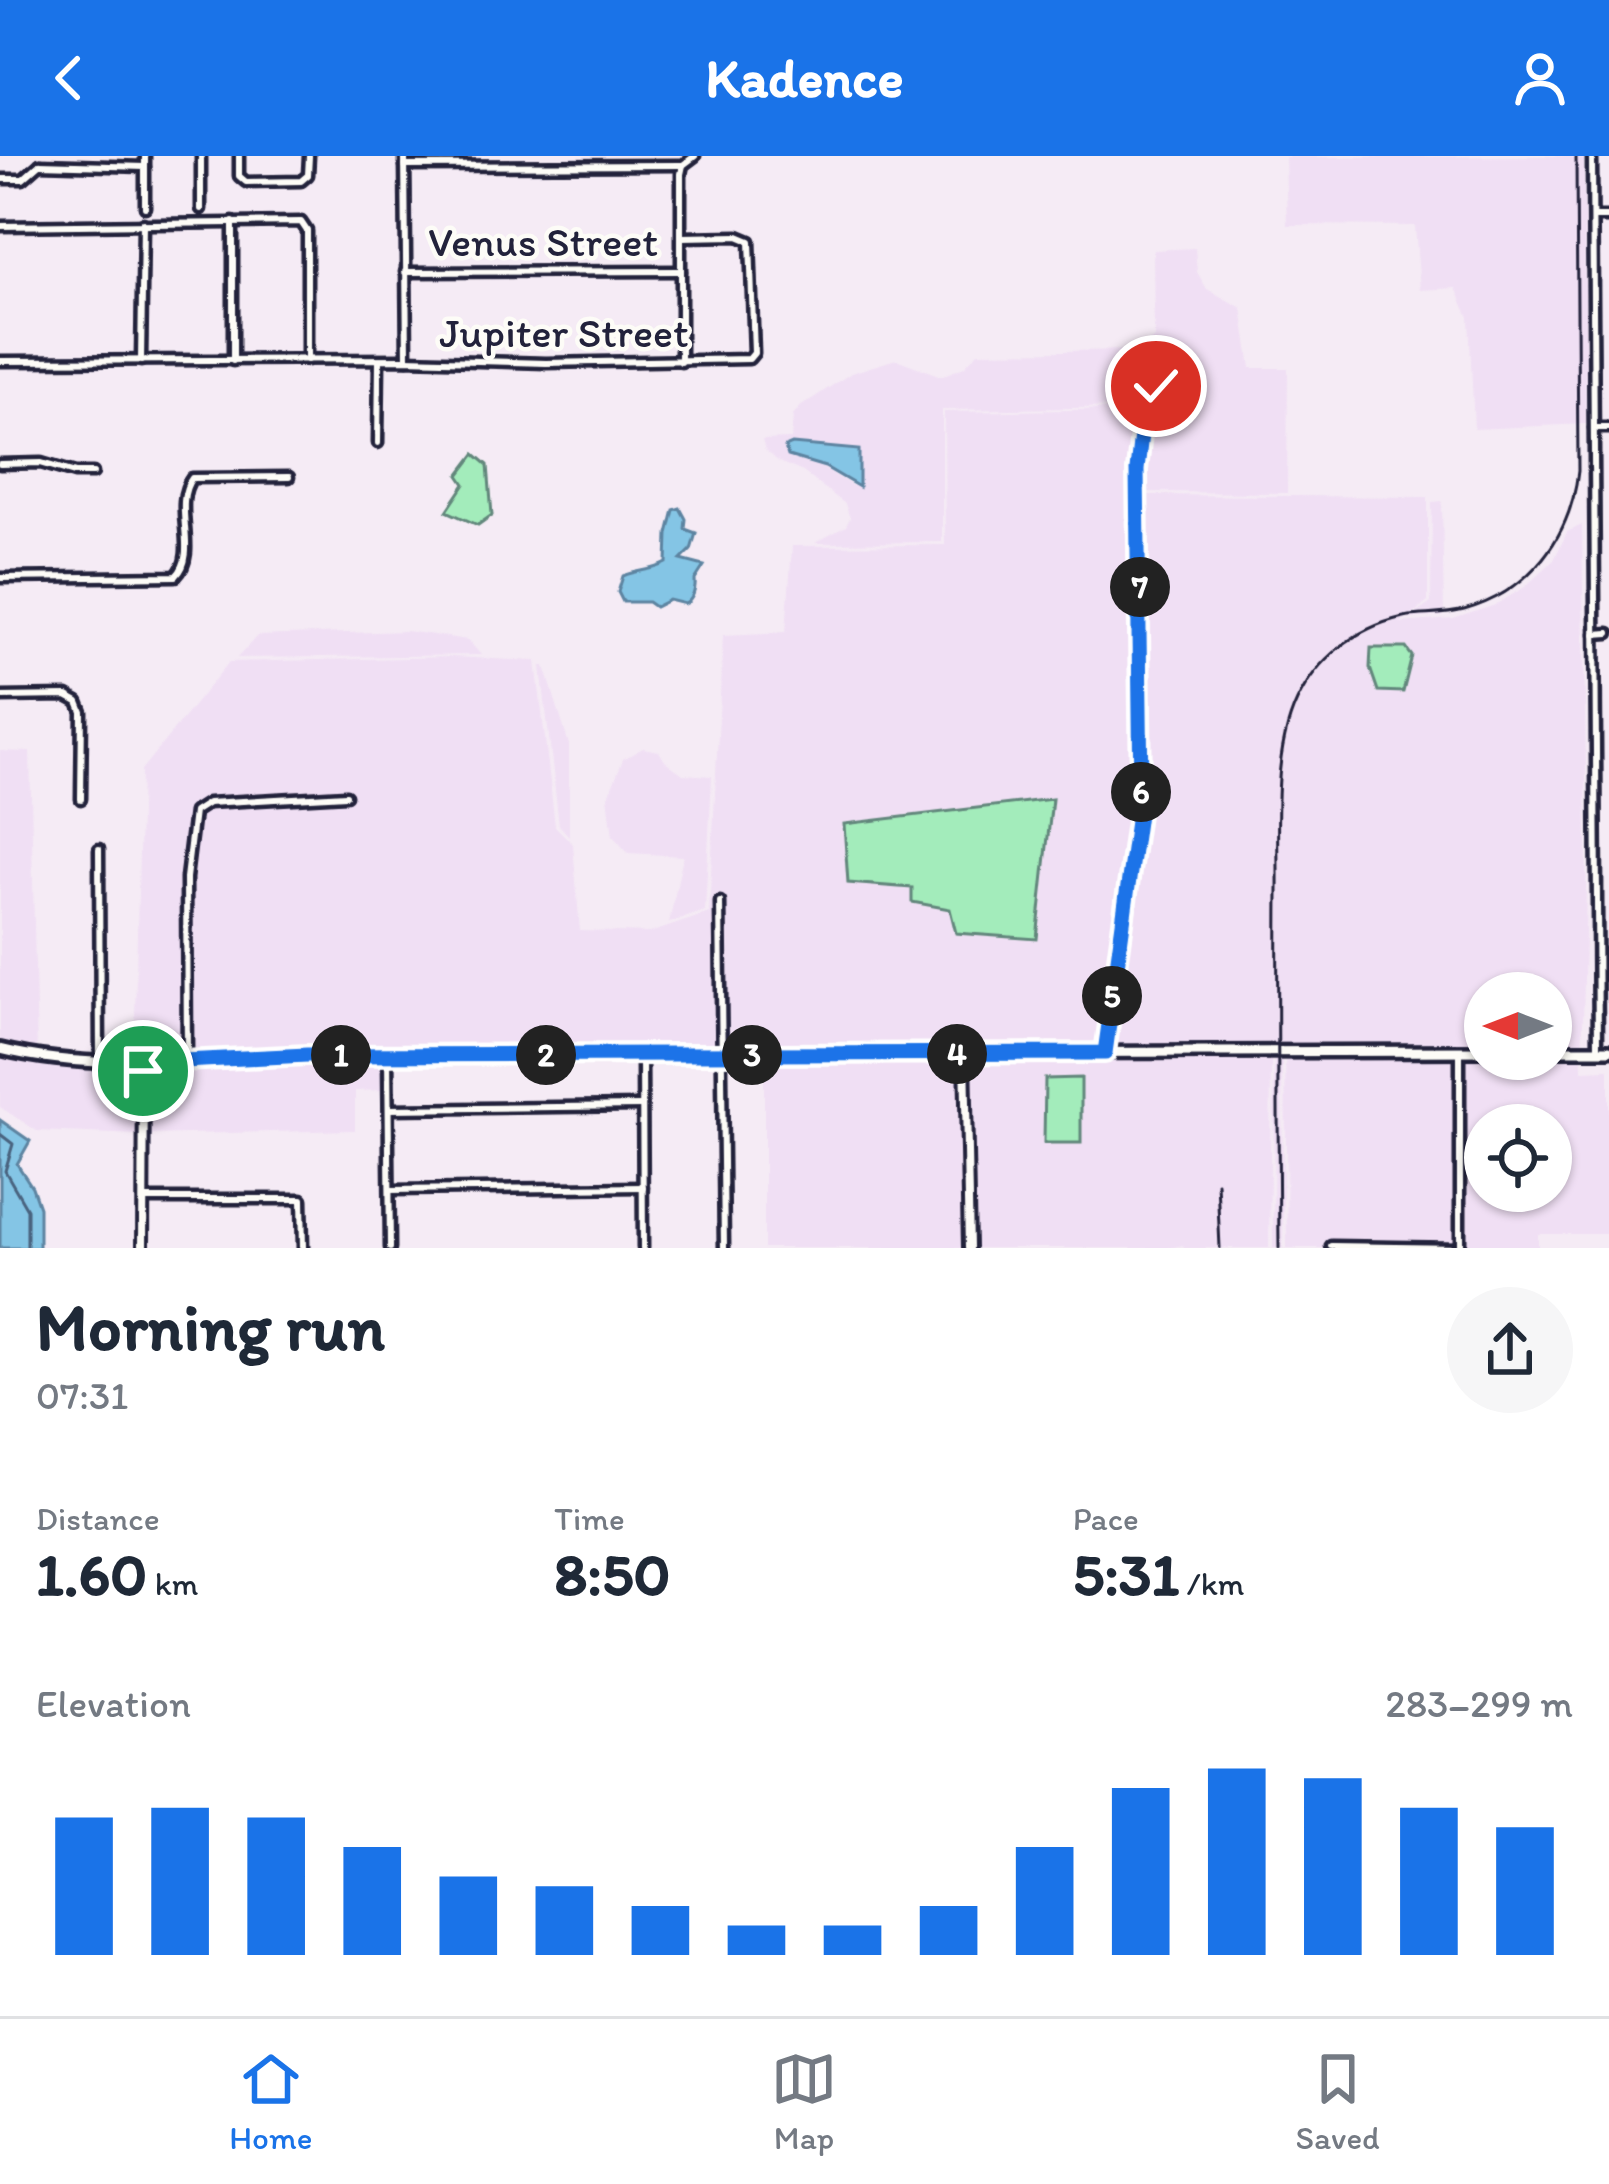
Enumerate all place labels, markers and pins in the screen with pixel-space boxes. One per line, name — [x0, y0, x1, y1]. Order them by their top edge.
pin — [1105, 335, 1207, 437]
pin: 7 — [1110, 557, 1170, 617]
pin: 6 — [1111, 762, 1171, 822]
pin: 5 — [1082, 966, 1142, 1026]
pin — [92, 1020, 194, 1122]
pin: 4 — [927, 1024, 987, 1084]
pin: 1 — [311, 1025, 371, 1085]
pin: 2 — [516, 1025, 576, 1085]
pin: 3 — [722, 1025, 782, 1085]

